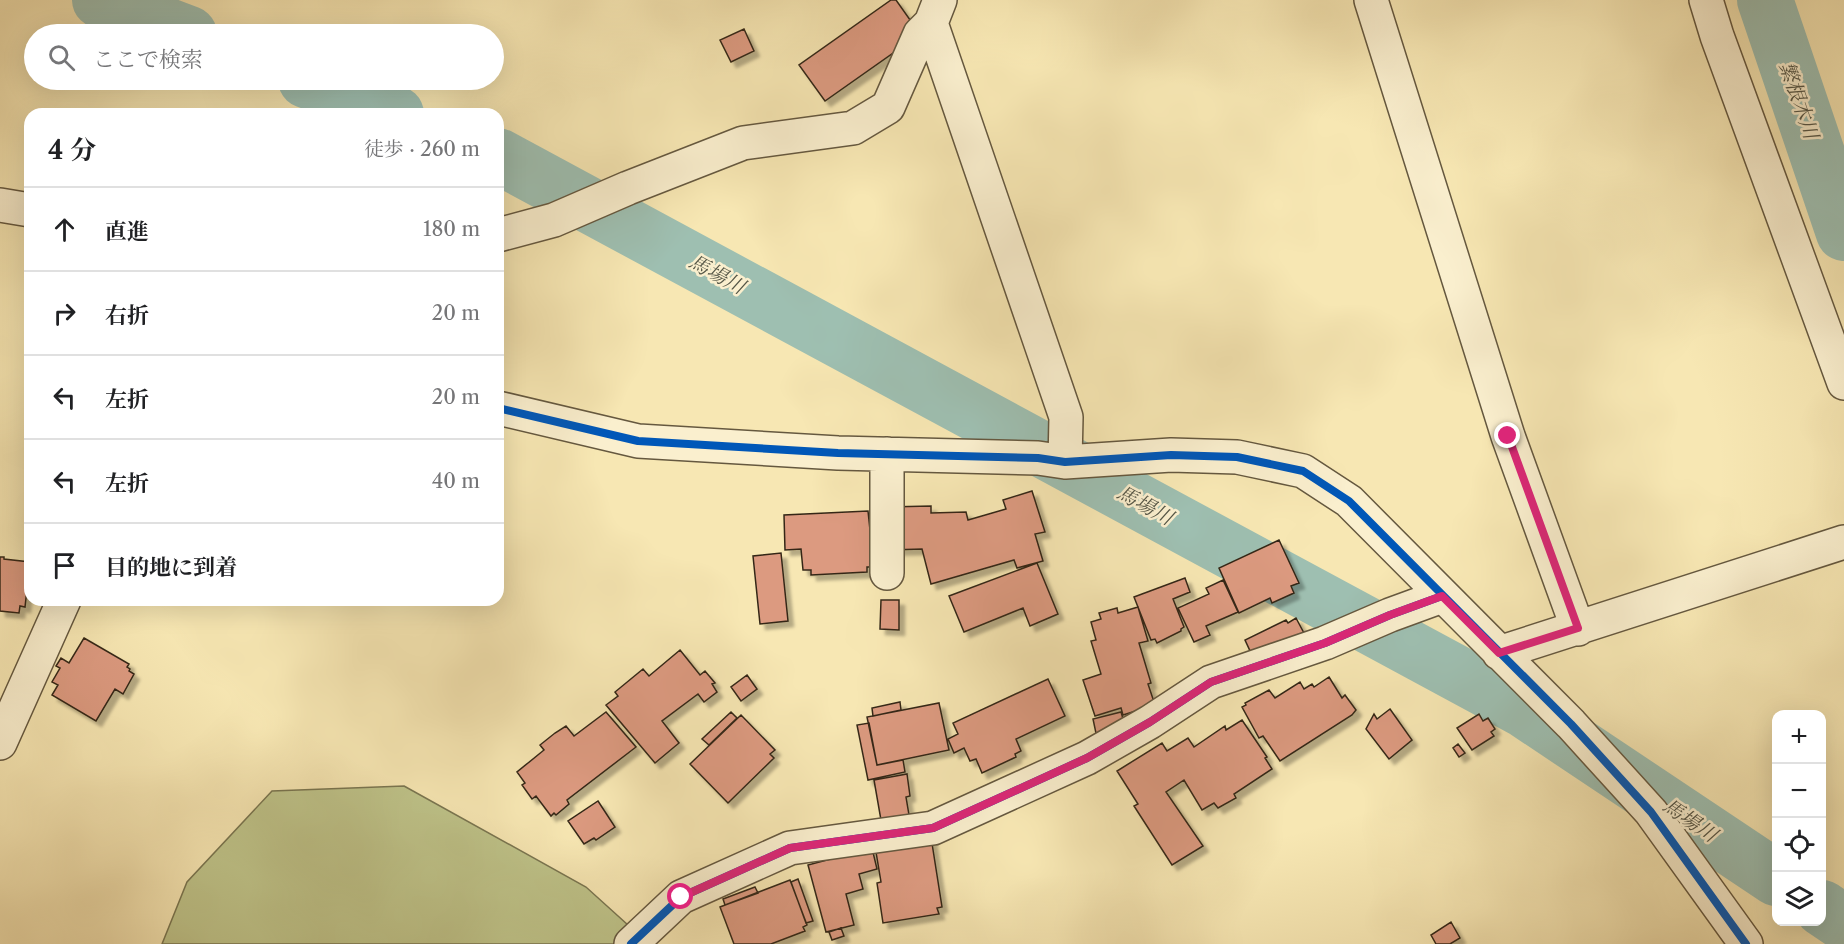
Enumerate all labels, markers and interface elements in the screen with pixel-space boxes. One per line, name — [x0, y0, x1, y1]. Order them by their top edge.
search box — [24, 24, 504, 90]
icon: search — [45, 41, 78, 74]
text: ここで検索 — [93, 46, 203, 73]
water label: 繁根木川 — [1775, 58, 1824, 144]
text: 4 分 — [48, 134, 96, 166]
text: 徒歩 · 260 m — [364, 137, 480, 161]
icon: ahead — [48, 213, 81, 246]
text: 180 m — [423, 217, 480, 241]
text: 直進 — [105, 218, 149, 245]
water label: 馬場川 — [685, 249, 751, 300]
icon: right — [48, 297, 81, 330]
text: 20 m — [432, 301, 480, 325]
text: 右折 — [105, 302, 149, 329]
icon: left — [48, 381, 81, 414]
text: 20 m — [432, 385, 480, 409]
text: 左折 — [105, 386, 149, 413]
route end — [1494, 422, 1520, 448]
icon: left — [48, 465, 81, 498]
text: 40 m — [432, 469, 480, 493]
text: 左折 — [105, 470, 149, 497]
water label: 馬場川 — [1113, 480, 1179, 531]
icon: arrive — [48, 549, 81, 582]
text: 目的地に到着 — [105, 554, 237, 581]
map controls — [1772, 710, 1826, 926]
button: + — [1772, 710, 1826, 764]
button: − — [1772, 764, 1826, 818]
water label: 馬場川 — [1658, 793, 1723, 848]
button: locate — [1772, 818, 1826, 872]
button: layers — [1772, 872, 1826, 926]
route start — [667, 883, 693, 909]

